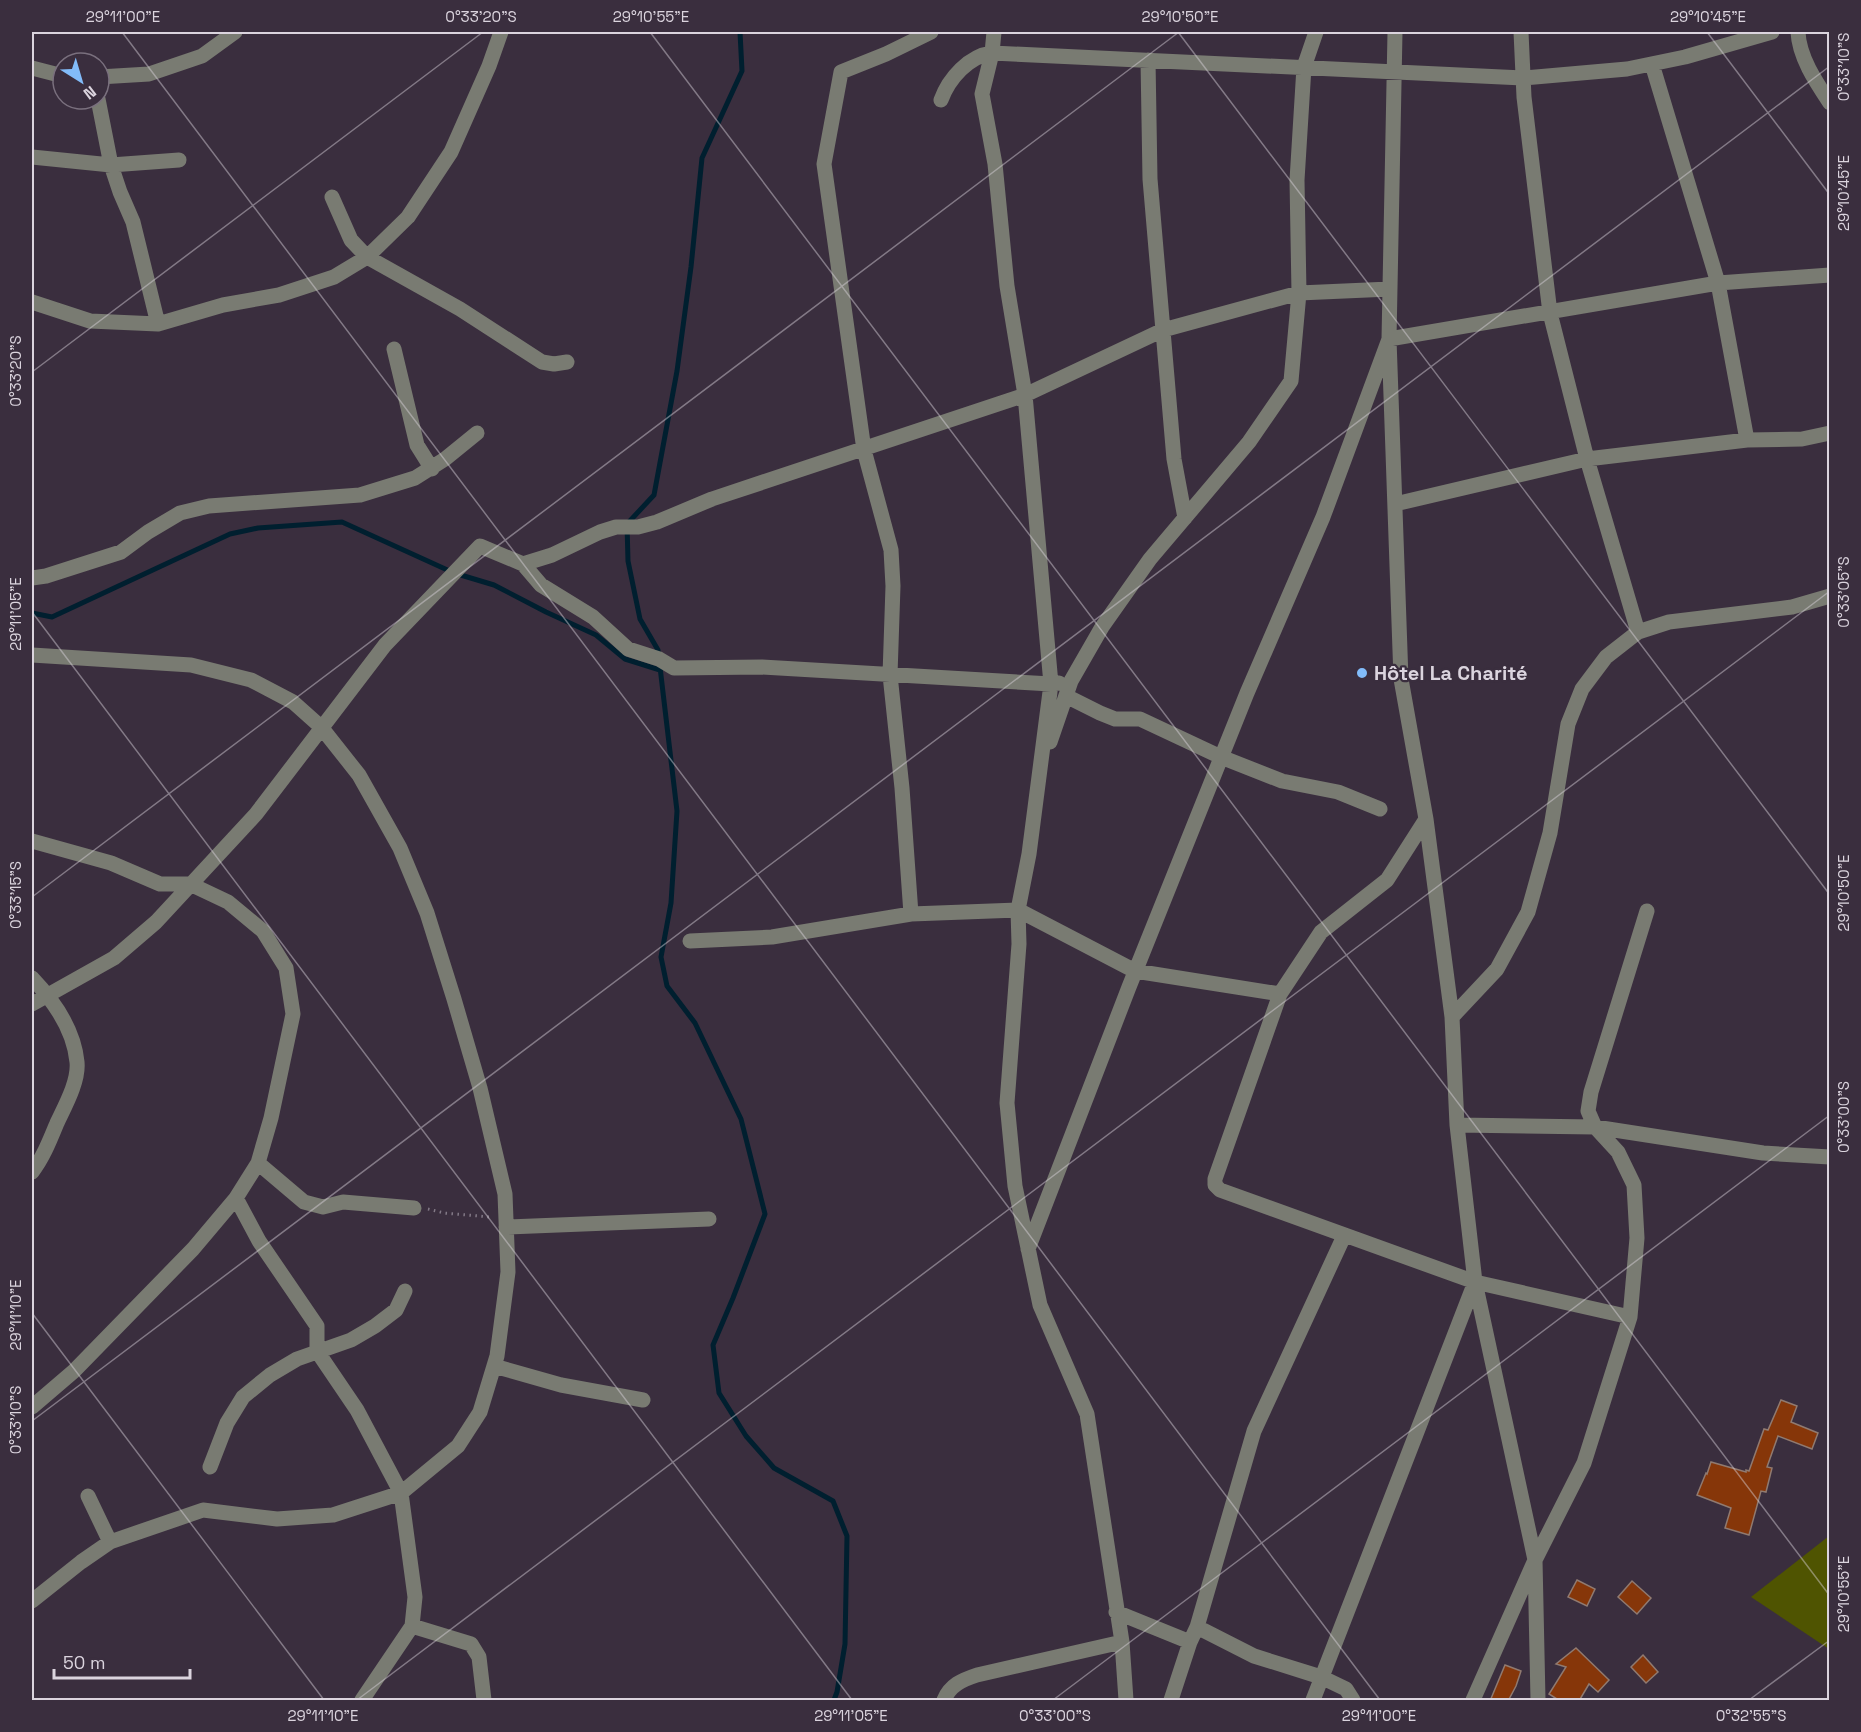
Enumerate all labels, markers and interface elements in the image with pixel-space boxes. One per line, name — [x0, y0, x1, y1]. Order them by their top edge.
text: 29°11'00"E — [86, 7, 160, 26]
text: 0°33'20"S — [445, 7, 517, 26]
text: 29°10'55"E — [613, 7, 689, 26]
text: 29°10'50"E — [1142, 7, 1218, 26]
text: 29°10'45"E — [1670, 7, 1746, 26]
text: 0°33'10"S — [1834, 33, 1853, 101]
north arrow — [51, 51, 111, 111]
text: N — [79, 81, 100, 104]
text: 29°10'45"E — [1834, 155, 1853, 231]
text: 0°33'20"S — [6, 335, 25, 407]
text: 0°33'05"S — [1834, 556, 1853, 628]
text: 29°11'05"E — [6, 577, 25, 651]
place label: Hôtel La Charité — [1374, 660, 1528, 686]
marker: Hôtel La Charité — [1355, 666, 1369, 680]
text: 29°10'50"E — [1834, 855, 1853, 931]
text: 0°33'15"S — [6, 861, 25, 929]
text: 0°33'00"S — [1834, 1081, 1853, 1153]
text: 29°11'10"E — [6, 1280, 25, 1350]
text: 0°33'10"S — [6, 1386, 25, 1454]
text: 29°10'55"E — [1834, 1556, 1853, 1632]
scale bar — [54, 1642, 190, 1680]
text: 50 m — [63, 1651, 105, 1674]
text: 29°11'10"E — [288, 1706, 358, 1725]
text: 29°11'05"E — [814, 1706, 888, 1725]
text: 0°33'00"S — [1019, 1706, 1091, 1725]
text: 29°11'00"E — [1342, 1706, 1416, 1725]
text: 0°32'55"S — [1716, 1706, 1786, 1725]

